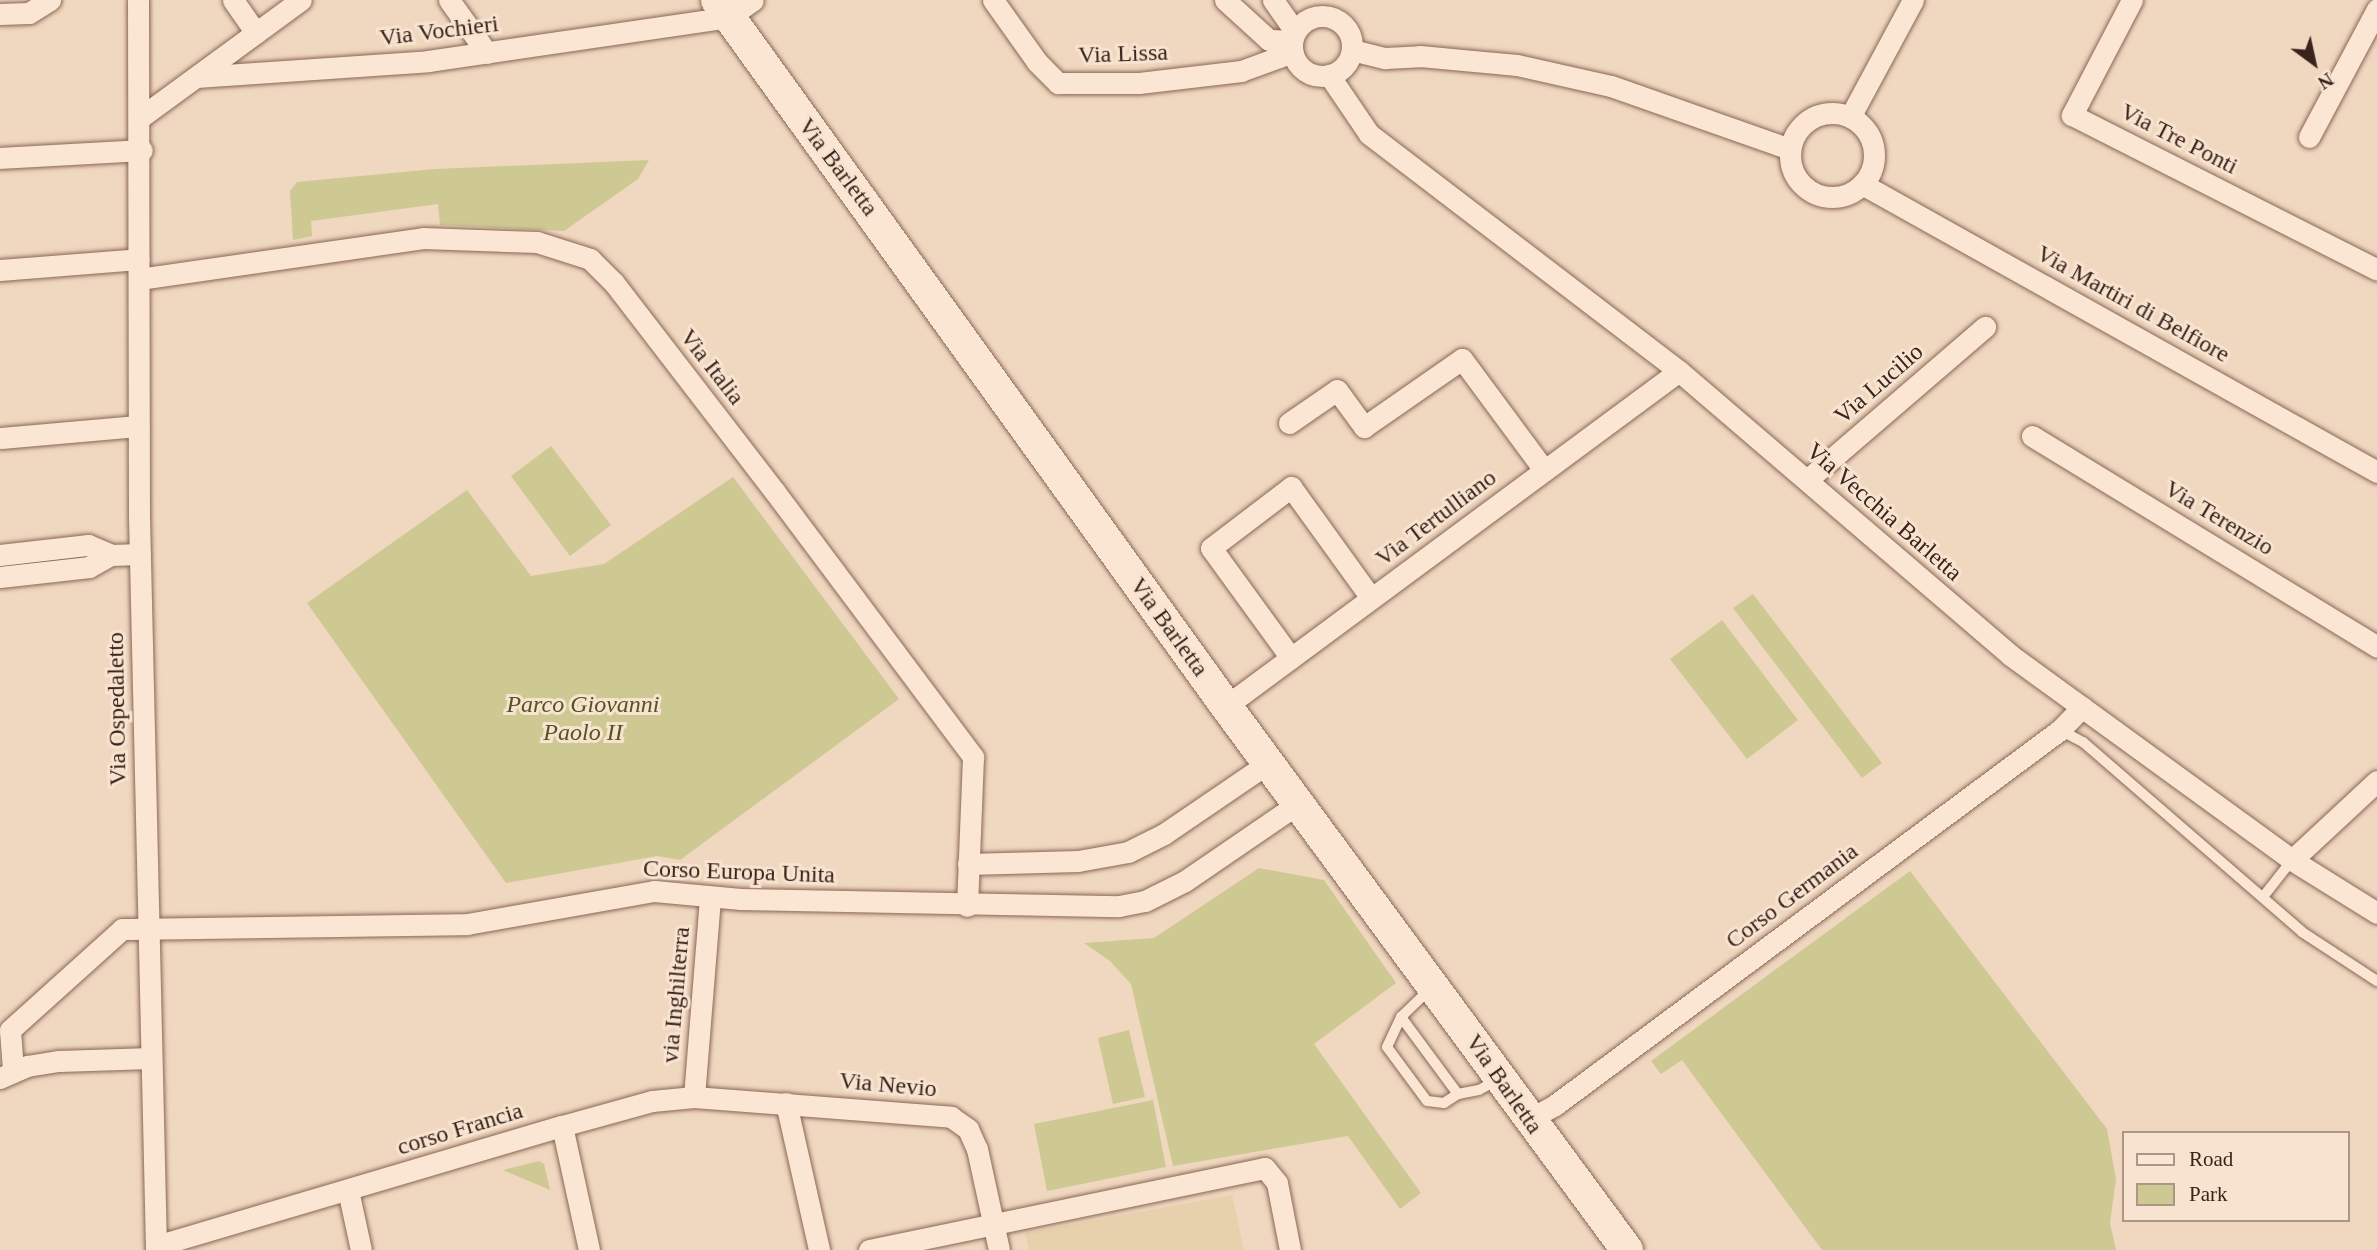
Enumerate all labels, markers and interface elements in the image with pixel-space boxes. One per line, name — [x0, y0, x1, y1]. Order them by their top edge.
street label: Via Vochieri — [378, 9, 500, 53]
north arrow — [2279, 28, 2349, 98]
street label: Via Lissa — [1078, 38, 1168, 70]
text: N — [2314, 68, 2337, 94]
street label: Via Tre Ponti — [2115, 97, 2243, 181]
street label: Via Barletta — [792, 112, 884, 222]
street label: Via Martiri di Belfiore — [2031, 239, 2235, 369]
street label: Via Italia — [673, 323, 751, 411]
street label: Via Lucilio — [1829, 338, 1929, 430]
street label: Via Vecchia Barletta — [1800, 436, 1968, 588]
street label: Via Tertulliano — [1370, 463, 1502, 573]
street label: Via Terenzio — [2159, 474, 2279, 562]
street label: Via Barletta — [1124, 572, 1214, 682]
street label: Via Ospedaletto — [101, 632, 133, 786]
park label: Parco Giovanni Paolo II — [506, 691, 660, 747]
street label: Corso Germania — [1720, 837, 1864, 955]
street label: Corso Europa Unita — [643, 854, 835, 890]
street label: via Inghilterra — [656, 926, 696, 1064]
street label: Via Barletta — [1459, 1029, 1549, 1139]
street label: Via Nevio — [838, 1066, 938, 1104]
street label: corso Francia — [394, 1096, 526, 1162]
legend — [2122, 1131, 2349, 1222]
text: Road — [2189, 1147, 2233, 1171]
text: Park — [2189, 1182, 2228, 1206]

